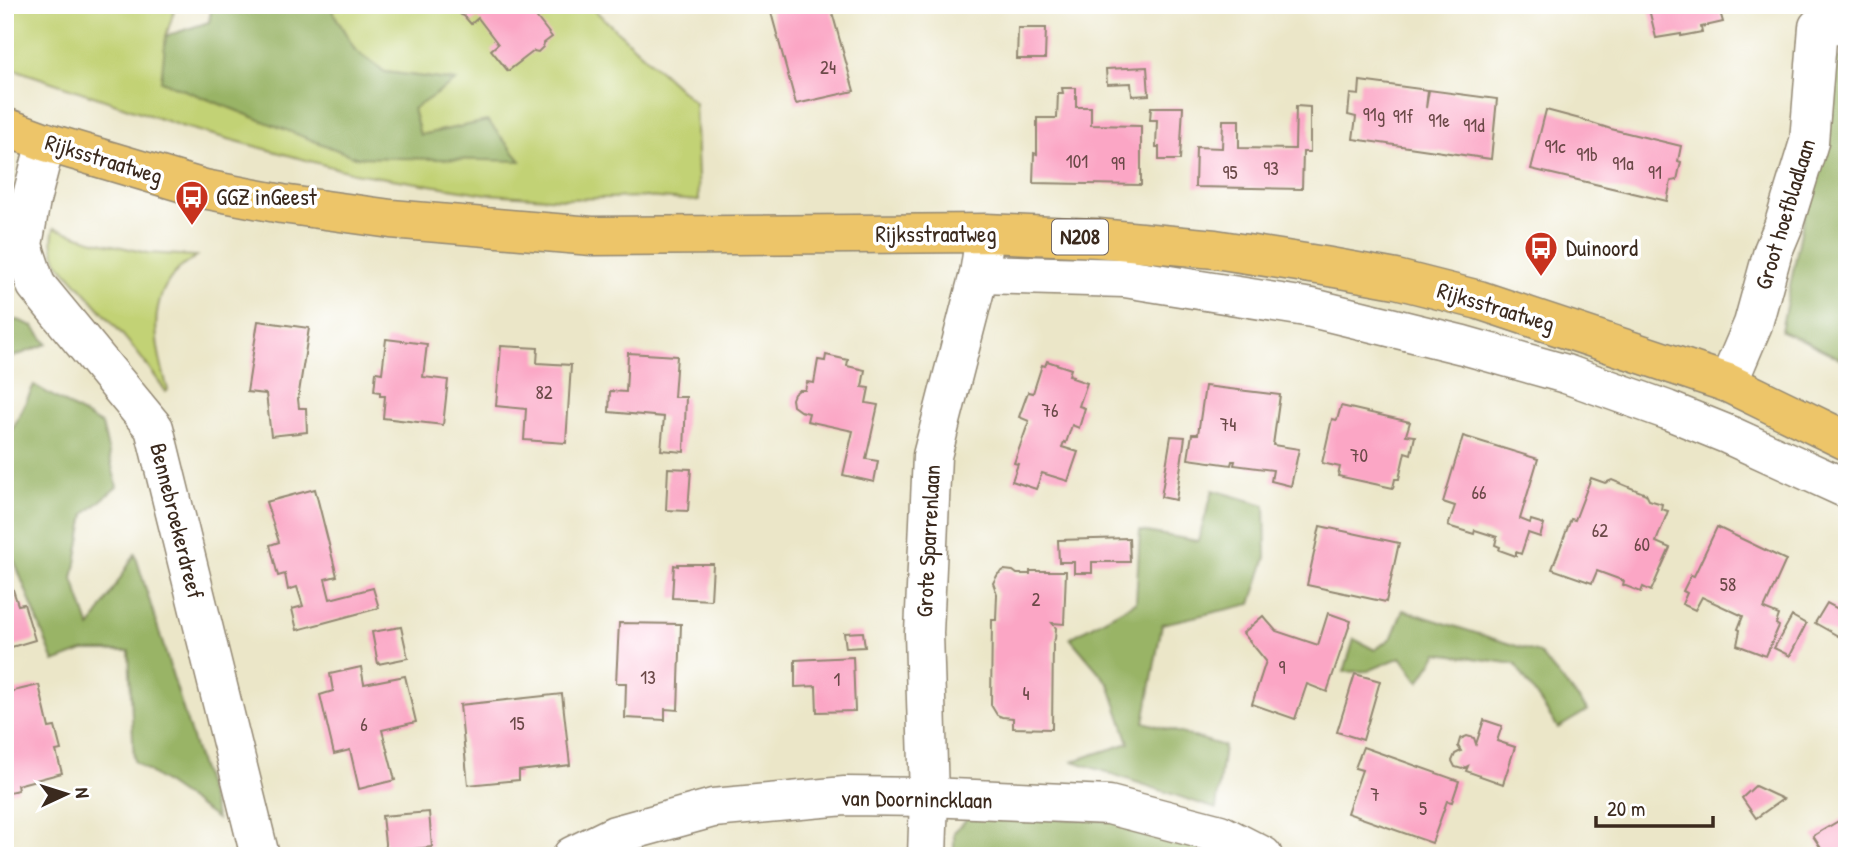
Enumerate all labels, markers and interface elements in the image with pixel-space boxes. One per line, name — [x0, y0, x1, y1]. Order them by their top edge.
house number: 24 — [820, 54, 836, 80]
house number: 91g — [1363, 101, 1385, 127]
house number: 91f — [1393, 103, 1414, 129]
house number: 91e — [1428, 107, 1450, 133]
house number: 91d — [1463, 112, 1485, 138]
street label: Rijksstraatweg — [42, 126, 167, 191]
house number: 91c — [1544, 133, 1566, 159]
street label: Groot hoefbladlaan — [1747, 135, 1822, 293]
house number: 91b — [1576, 141, 1598, 167]
house number: 101 — [1066, 148, 1088, 174]
house number: 99 — [1111, 150, 1125, 176]
house number: 91a — [1612, 150, 1634, 176]
house number: 93 — [1263, 155, 1279, 181]
house number: 95 — [1222, 159, 1238, 185]
house number: 91 — [1648, 159, 1662, 185]
bus stop icon: GGZ inGeest — [173, 178, 211, 227]
place label: GGZ inGeest — [216, 181, 318, 212]
street label: Rijksstraatweg — [875, 218, 997, 249]
road number: N208 — [1052, 219, 1108, 254]
bus stop icon: Duinoord — [1522, 229, 1560, 278]
place label: Duinoord — [1566, 232, 1638, 263]
street label: Rijksstraatweg — [1434, 274, 1559, 339]
house number: 82 — [535, 379, 553, 405]
house number: 76 — [1042, 397, 1059, 423]
house number: 74 — [1220, 411, 1236, 437]
street label: Bennebroekerdreef — [143, 440, 212, 603]
house number: 70 — [1350, 442, 1368, 468]
street label: Grote Sparrenlaan — [908, 464, 947, 618]
house number: 66 — [1471, 479, 1487, 505]
house number: 62 — [1592, 517, 1608, 543]
house number: 60 — [1634, 531, 1650, 557]
house number: 58 — [1720, 571, 1736, 597]
house number: 2 — [1032, 586, 1041, 612]
house number: 9 — [1279, 654, 1286, 680]
house number: 13 — [640, 664, 656, 690]
house number: 1 — [834, 666, 841, 692]
house number: 4 — [1022, 680, 1030, 706]
house number: 15 — [510, 710, 524, 736]
house number: 6 — [360, 711, 368, 737]
north arrow — [32, 760, 102, 830]
house number: 7 — [1370, 781, 1380, 807]
street label: van Doornincklaan — [841, 782, 993, 815]
scale bar — [1596, 784, 1714, 828]
text: N — [70, 787, 96, 799]
text: 20 m — [1607, 794, 1645, 823]
house number: 5 — [1419, 795, 1427, 821]

